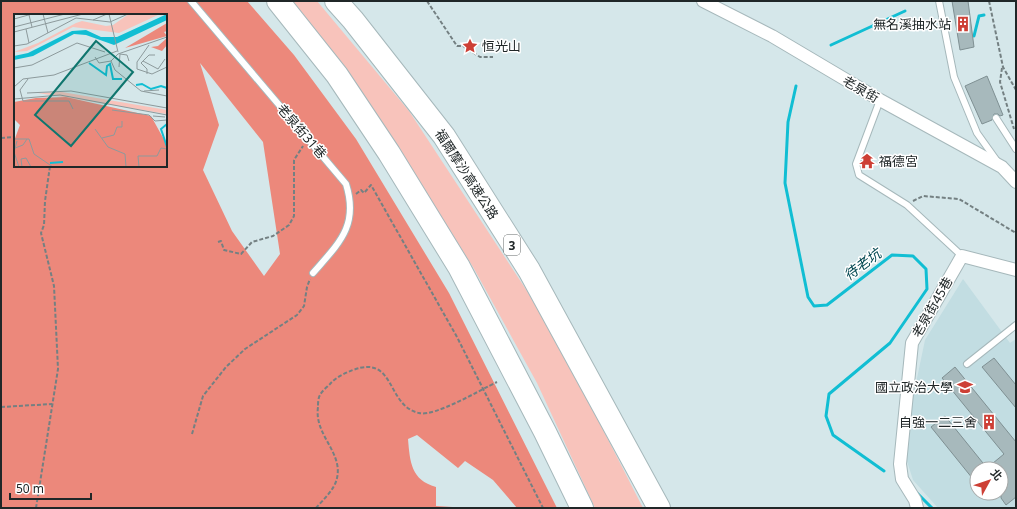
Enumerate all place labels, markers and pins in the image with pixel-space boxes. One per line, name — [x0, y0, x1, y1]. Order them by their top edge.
place label: 無名溪抽水站 — [873, 15, 951, 33]
building icon: 無名溪抽水站 — [954, 15, 972, 33]
place icon: 恒光山 — [461, 37, 479, 55]
place label: 恒光山 — [482, 37, 521, 55]
temple icon: 福德宮 — [858, 152, 876, 170]
place label: 福德宮 — [879, 152, 918, 170]
place label: 國立政治大學 — [875, 378, 953, 396]
school or university icon: 國立政治大學 — [956, 378, 974, 396]
place label: 自強一二三舍 — [899, 413, 977, 431]
building icon: 自強一二三舍 — [980, 413, 998, 431]

